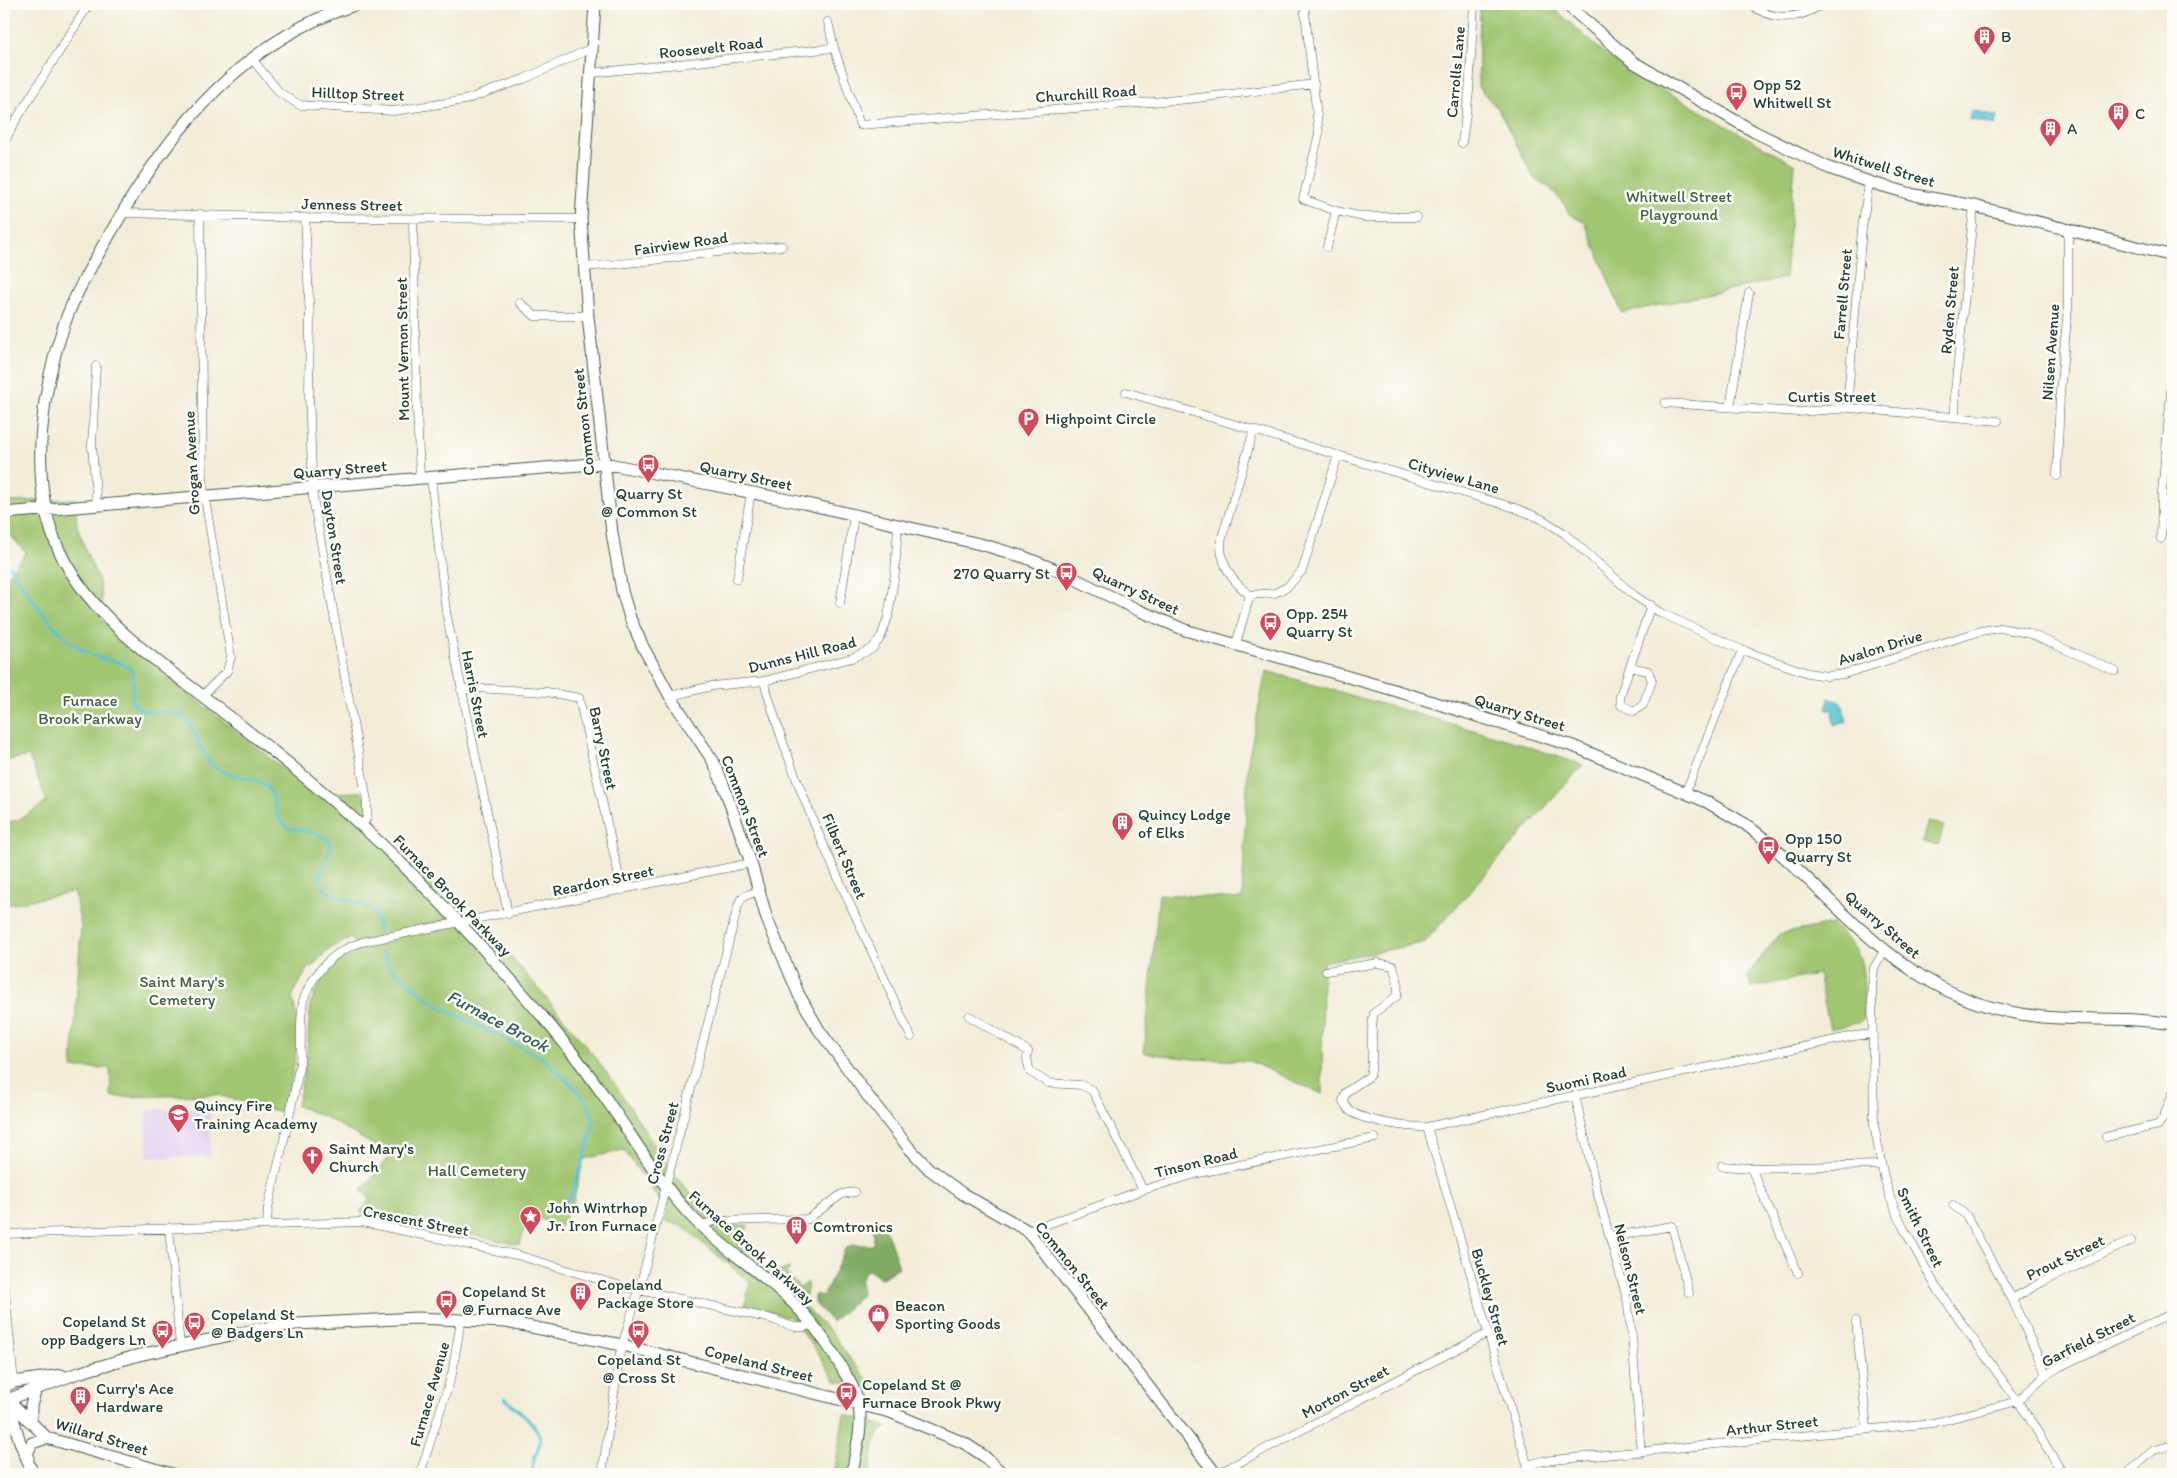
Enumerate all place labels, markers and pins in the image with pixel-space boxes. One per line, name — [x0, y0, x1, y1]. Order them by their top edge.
building icon: B — [1973, 24, 1997, 55]
place label: B — [2001, 27, 2011, 46]
place label: Opp 52 Whitwell St — [1753, 75, 1832, 112]
bus stop icon: Opp 52 Whitwell St — [1725, 81, 1749, 112]
building icon: C — [2107, 101, 2131, 132]
place label: C — [2135, 104, 2145, 123]
building icon: A — [2039, 116, 2063, 147]
place label: A — [2067, 119, 2077, 138]
parking icon: Highpoint Circle — [1017, 406, 1041, 437]
place label: Highpoint Circle — [1045, 409, 1156, 428]
bus stop icon: Quarry St @ Common St — [637, 452, 661, 483]
place label: Quarry St @ Common St — [601, 484, 697, 521]
bus stop icon: 270 Quarry St — [1054, 561, 1078, 592]
place label: 270 Quarry St — [953, 564, 1050, 583]
place label: Opp. 254 Quarry St — [1286, 604, 1353, 641]
bus stop icon: Opp. 254 Quarry St — [1258, 610, 1282, 641]
place label: Quincy Lodge of Elks — [1138, 805, 1231, 842]
building icon: Quincy Lodge of Elks — [1110, 811, 1134, 842]
place label: Opp 150 Quarry St — [1785, 829, 1852, 866]
bus stop icon: Opp 150 Quarry St — [1757, 835, 1781, 866]
place label: Quincy Fire Training Academy — [194, 1096, 318, 1133]
school or university icon: Quincy Fire Training Academy — [166, 1102, 190, 1133]
place label: Saint Mary's Church — [329, 1139, 414, 1176]
church icon: Saint Mary's Church — [301, 1145, 325, 1176]
place label: John Wintrhop Jr. Iron Furnace — [547, 1198, 657, 1235]
place icon: John Wintrhop Jr. Iron Furnace — [519, 1204, 543, 1235]
building icon: Comtronics — [785, 1214, 809, 1245]
place label: Comtronics — [813, 1217, 893, 1236]
place label: Copeland Package Store — [597, 1275, 694, 1312]
building icon: Copeland Package Store — [569, 1281, 593, 1312]
place label: Copeland St @ Furnace Ave — [462, 1282, 561, 1319]
bus stop icon: Copeland St @ Furnace Ave — [434, 1288, 458, 1319]
place label: Beacon Sporting Goods — [895, 1296, 1001, 1333]
shop icon: Beacon Sporting Goods — [867, 1302, 891, 1333]
place label: Copeland St @ Badgers Ln — [211, 1305, 304, 1342]
bus stop icon: Copeland St @ Badgers Ln — [183, 1311, 207, 1342]
place label: Copeland St opp Badgers Ln — [41, 1312, 146, 1349]
bus stop icon: Copeland St opp Badgers Ln — [150, 1318, 174, 1349]
bus stop icon: Copeland St @ Cross St — [627, 1318, 651, 1349]
place label: Copeland St @ Cross St — [597, 1350, 681, 1387]
place label: Copeland St @ Furnace Brook Pkwy — [862, 1375, 1002, 1412]
place label: Curry's Ace Hardware — [96, 1379, 174, 1416]
bus stop icon: Copeland St @ Furnace Brook Pkwy — [834, 1381, 858, 1412]
building icon: Curry's Ace Hardware — [68, 1385, 92, 1416]

